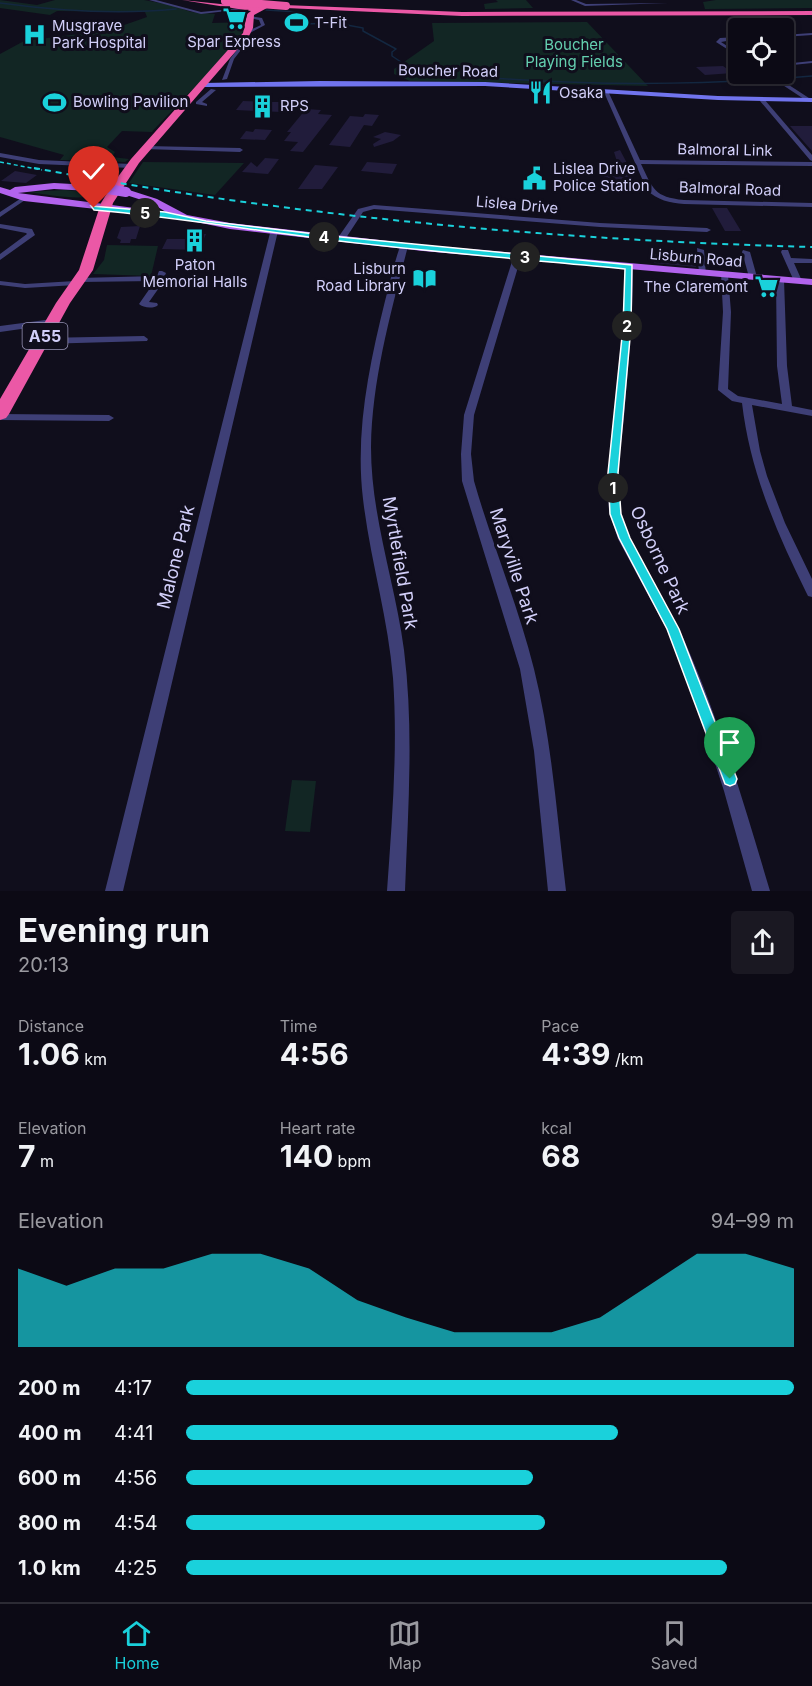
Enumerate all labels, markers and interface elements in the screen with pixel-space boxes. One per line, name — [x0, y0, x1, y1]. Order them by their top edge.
supermarket icon: Spar Express — [221, 5, 247, 31]
sports icon: T-Fit — [283, 10, 309, 36]
place label: T-Fit — [314, 13, 347, 32]
place label: Musgrave Park Hospital — [52, 16, 146, 52]
map controls — [728, 18, 794, 84]
button: locate — [728, 18, 794, 84]
hospital icon: Musgrave Park Hospital — [21, 22, 47, 48]
place label: Spar Express — [187, 32, 281, 51]
park label: Boucher Playing Fields — [525, 35, 623, 71]
street label: Boucher Road — [398, 60, 498, 81]
restaurant icon: Osaka — [528, 80, 554, 106]
place label: Osaka — [559, 83, 603, 102]
sports icon: Bowling Pavilion — [42, 89, 68, 115]
place label: Bowling Pavilion — [73, 92, 188, 111]
building icon: RPS — [249, 93, 275, 119]
place label: RPS — [280, 96, 309, 115]
street label: Balmoral Link — [677, 139, 773, 160]
pin — [68, 146, 119, 208]
icon: check — [77, 155, 110, 188]
place label: Lislea Drive Police Station — [553, 159, 650, 195]
public building icon: Lislea Drive Police Station — [522, 165, 548, 191]
street label: Balmoral Road — [679, 177, 781, 200]
street label: Lislea Drive — [475, 191, 559, 218]
pin: 5 — [130, 198, 160, 228]
text: 5 — [140, 203, 150, 223]
pin: 4 — [309, 222, 339, 252]
text: 4 — [319, 227, 329, 247]
building icon: Paton Memorial Halls — [182, 228, 208, 254]
pin: 3 — [510, 242, 540, 272]
street label: Lisburn Road — [649, 244, 743, 271]
text: 3 — [520, 247, 530, 267]
place label: Paton Memorial Halls — [143, 255, 248, 291]
place label: Lisburn Road Library — [316, 259, 407, 295]
library icon: Lisburn Road Library — [411, 265, 437, 291]
supermarket icon: The Claremont — [753, 274, 779, 300]
place label: The Claremont — [643, 277, 748, 296]
pin: 2 — [612, 311, 642, 341]
text: 2 — [622, 316, 632, 336]
road number: A55 — [22, 323, 68, 349]
pin: 1 — [598, 473, 628, 503]
text: 1 — [610, 478, 616, 498]
street label: Myrtlefield Park — [378, 495, 423, 631]
street label: Osborne Park — [626, 502, 695, 617]
street label: Malone Park — [152, 503, 199, 611]
street label: Maryville Park — [486, 505, 543, 627]
pin — [704, 717, 755, 779]
icon: arrive — [713, 726, 746, 759]
text: Evening run — [18, 910, 210, 950]
button: share — [731, 911, 794, 974]
text: 20:13 — [18, 953, 69, 977]
text: Distance — [18, 1016, 84, 1036]
text: Time — [280, 1016, 317, 1036]
text: Pace — [541, 1016, 579, 1036]
text: 1.06 — [18, 1036, 80, 1072]
text: 4:56 — [280, 1036, 349, 1072]
text: 4:39 — [541, 1036, 610, 1072]
text: km — [80, 1049, 107, 1069]
text: /km — [610, 1049, 644, 1069]
text: Elevation — [18, 1118, 87, 1138]
text: Heart rate — [280, 1118, 355, 1138]
text: kcal — [541, 1118, 572, 1138]
text: 7 — [18, 1138, 35, 1174]
text: 140 — [280, 1138, 333, 1174]
text: 68 — [541, 1138, 580, 1174]
text: m — [35, 1151, 54, 1171]
text: bpm — [333, 1151, 371, 1171]
text: Elevation — [18, 1209, 104, 1233]
text: 94–99 m — [711, 1209, 794, 1233]
text: 200 m — [18, 1376, 81, 1400]
text: 4:17 — [114, 1376, 152, 1400]
text: 400 m — [18, 1421, 82, 1445]
text: 4:41 — [114, 1421, 153, 1445]
text: 600 m — [18, 1466, 81, 1490]
text: 4:56 — [114, 1466, 157, 1490]
text: 800 m — [18, 1511, 81, 1535]
text: 4:54 — [114, 1511, 158, 1535]
text: 1.0 km — [18, 1556, 81, 1580]
text: 4:25 — [114, 1556, 157, 1580]
tab: Home — [115, 1617, 159, 1673]
tab: Map — [388, 1617, 422, 1673]
tab: Saved — [651, 1617, 697, 1673]

